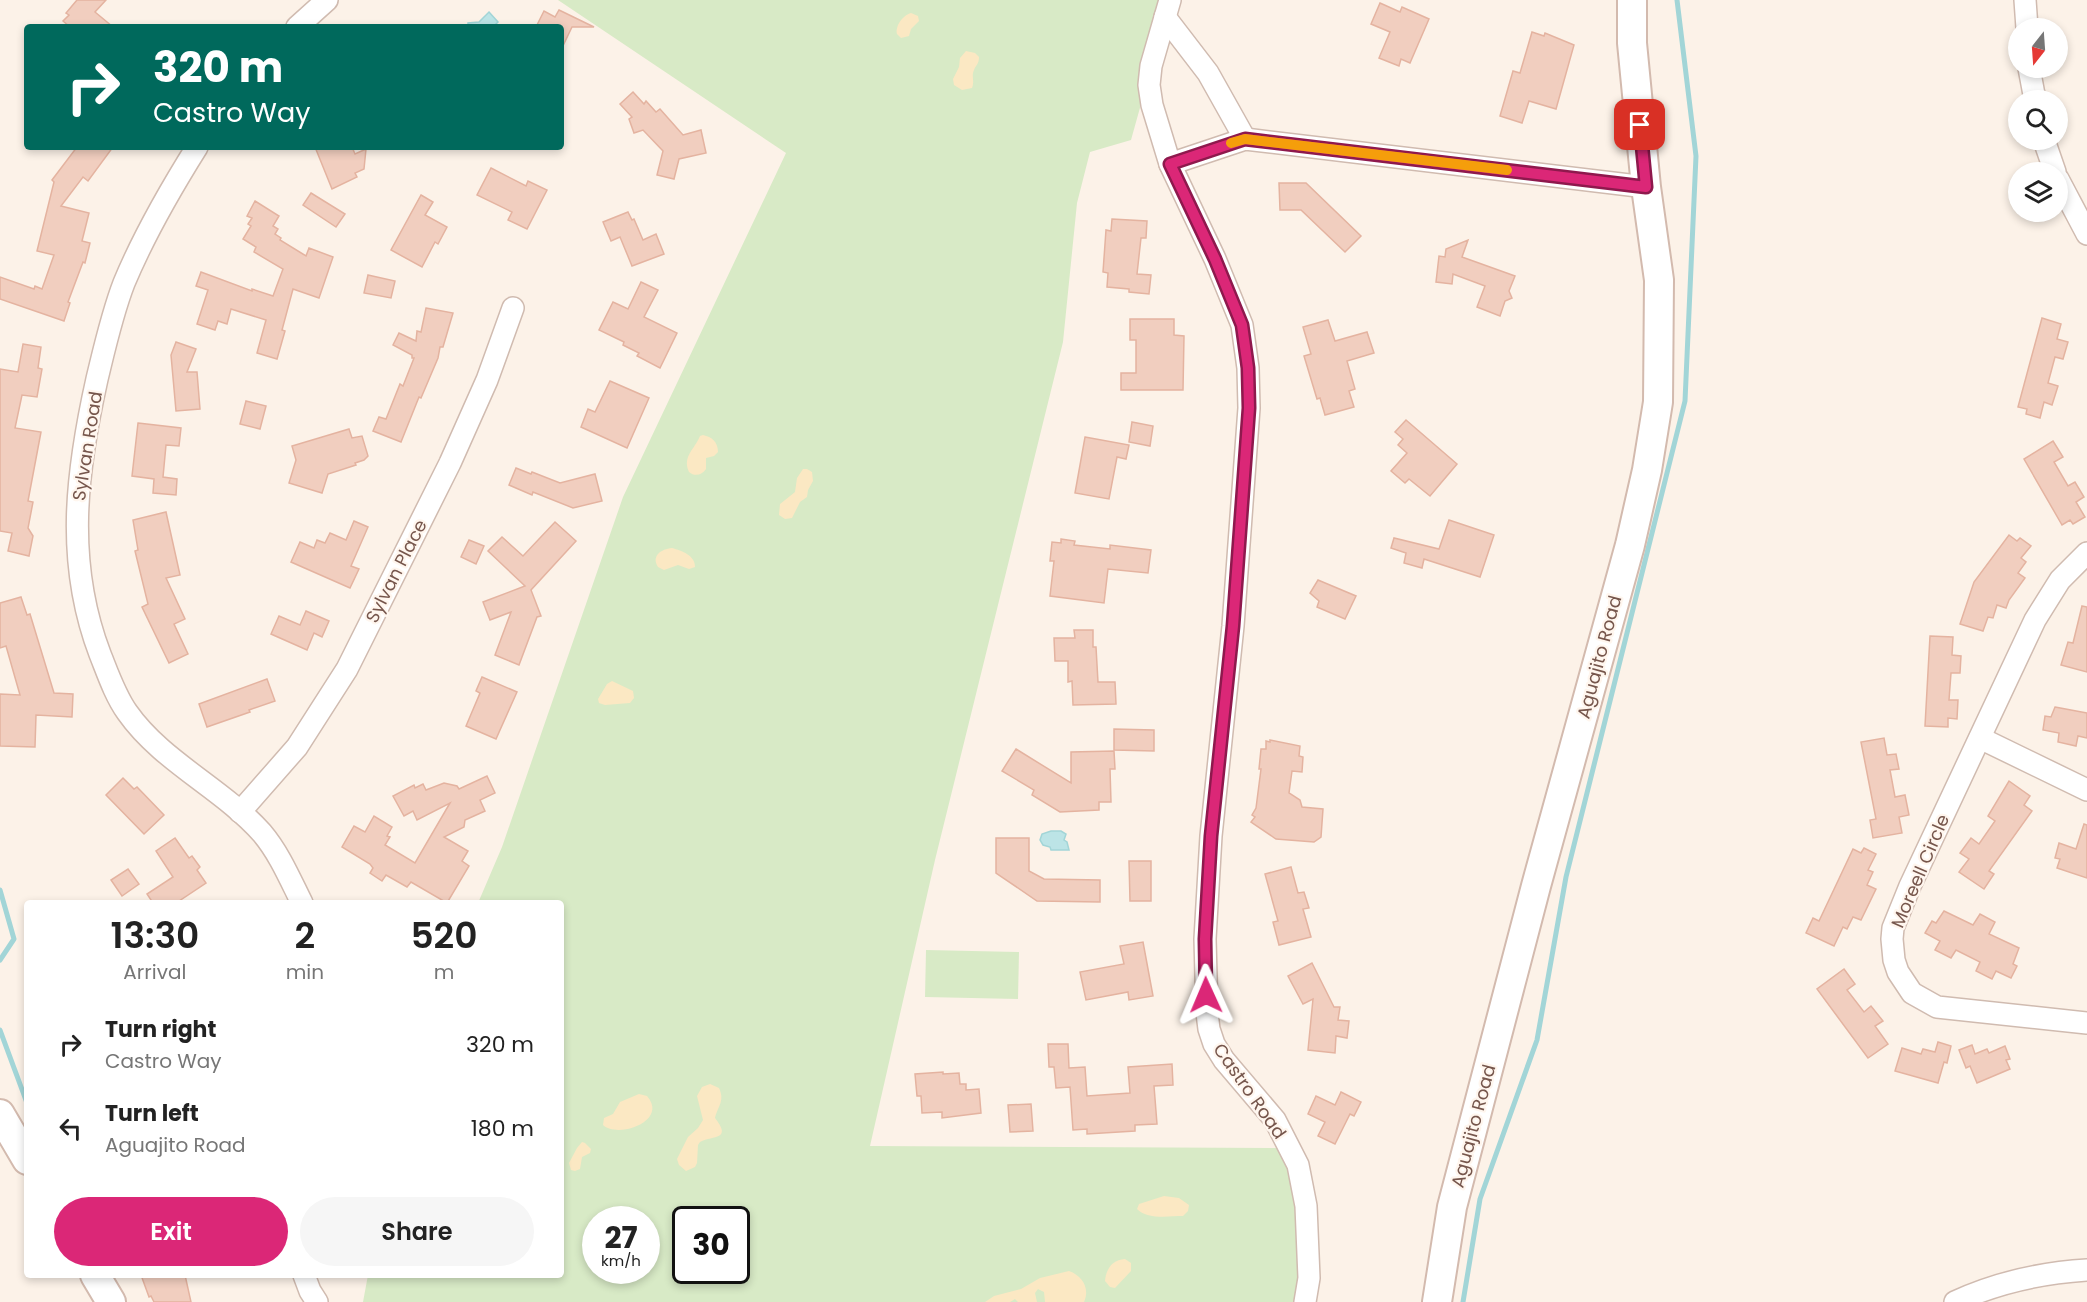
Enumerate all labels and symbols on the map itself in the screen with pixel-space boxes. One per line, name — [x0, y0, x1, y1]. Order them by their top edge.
north arrow — [2008, 18, 2068, 78]
pin — [1614, 99, 1665, 150]
street label: Sylvan Road — [66, 389, 108, 503]
street label: Sylvan Place — [359, 515, 433, 627]
street label: Aguajito Road — [1571, 593, 1627, 721]
street label: Moreell Circle — [1885, 810, 1955, 932]
position arrow — [1174, 963, 1238, 1027]
street label: Castro Road — [1208, 1038, 1292, 1144]
street label: Aguajito Road — [1445, 1062, 1501, 1190]
speed limit sign: 30 — [672, 1206, 750, 1284]

